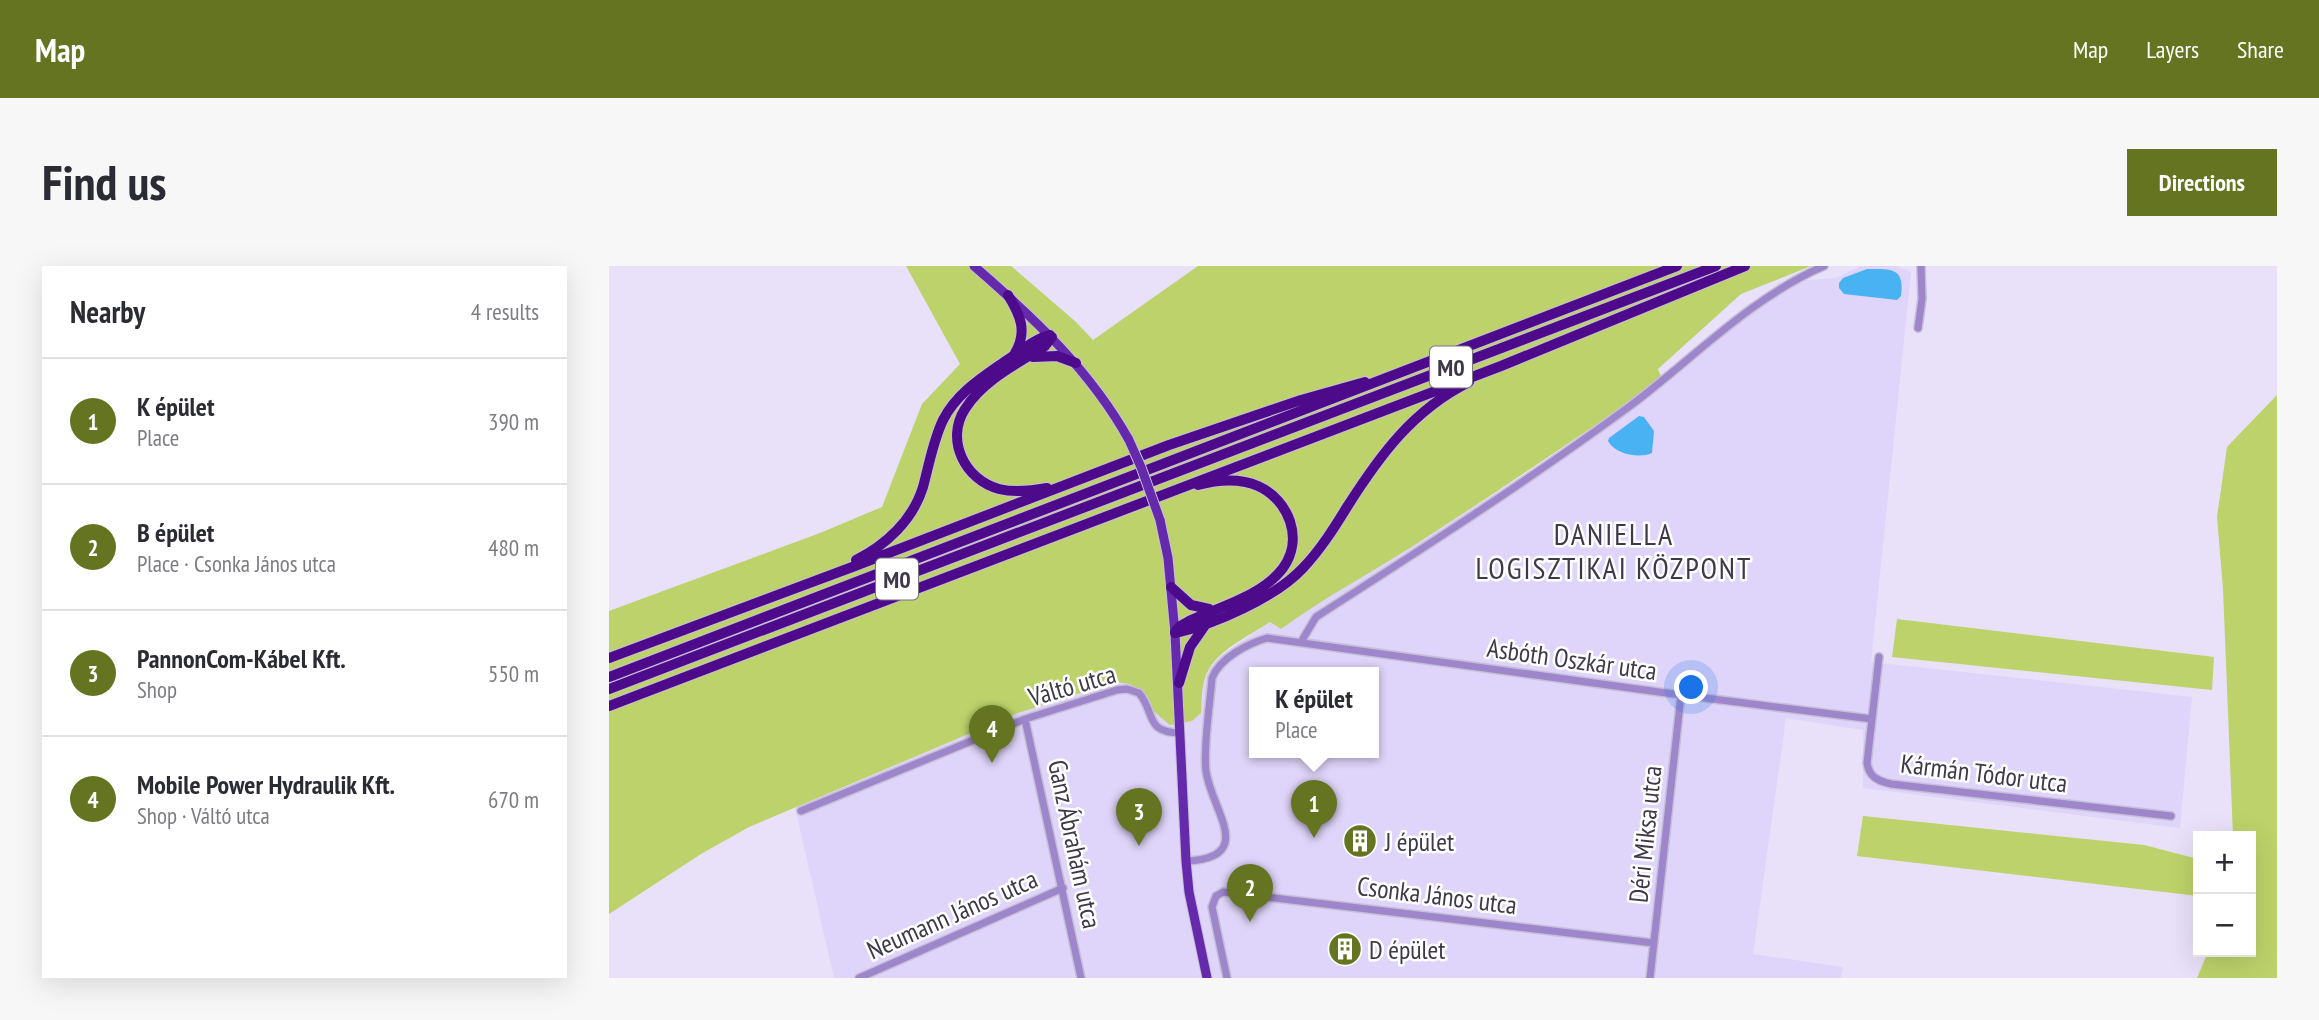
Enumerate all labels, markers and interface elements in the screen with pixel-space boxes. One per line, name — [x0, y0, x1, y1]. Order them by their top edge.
text: Map — [35, 28, 85, 71]
text: Map — [2073, 34, 2108, 65]
text: Layers — [2146, 34, 2199, 65]
text: Share — [2237, 34, 2284, 65]
button: Directions — [2127, 149, 2277, 216]
text: Find us — [42, 150, 166, 214]
text: Nearby — [70, 292, 145, 331]
text: 4 results — [471, 297, 539, 326]
road number: M0 — [1430, 346, 1472, 388]
text: K épület — [137, 390, 215, 423]
text: 1 — [88, 407, 99, 436]
text: 390 m — [488, 407, 539, 436]
text: Place — [137, 423, 179, 452]
district label: DANIELLA LOGISZTIKAI KÖZPONT — [1476, 514, 1752, 587]
text: B épület — [137, 516, 214, 549]
text: 2 — [88, 533, 99, 562]
text: 480 m — [488, 533, 539, 562]
text: Place · Csonka János utca — [137, 549, 336, 578]
road number: M0 — [876, 558, 918, 600]
street label: Asbóth Oszkár utca — [1485, 631, 1659, 687]
text: PannonCom-Kábel Kft. — [137, 642, 346, 675]
street label: Váltó utca — [1024, 657, 1119, 713]
text: 3 — [88, 659, 99, 688]
text: 550 m — [488, 659, 539, 688]
popup — [1249, 667, 1379, 758]
your location — [1674, 670, 1708, 704]
text: Shop — [137, 675, 177, 704]
text: K épület — [1275, 682, 1353, 715]
pin: 4 — [969, 705, 1015, 763]
text: Place — [1275, 715, 1317, 744]
street label: Kármán Tódor utca — [1899, 746, 2069, 800]
street label: Ganz Ábrahám utca — [1041, 757, 1109, 931]
street label: Déri Miksa utca — [1621, 764, 1669, 904]
text: Mobile Power Hydraulik Kft. — [137, 768, 395, 801]
pin: 1 — [1291, 780, 1337, 838]
text: 4 — [88, 785, 99, 814]
text: 670 m — [488, 785, 539, 814]
pin: 3 — [1116, 788, 1162, 846]
text: Shop · Váltó utca — [137, 801, 270, 830]
building icon: J épület — [1341, 822, 1379, 860]
place label: J épület — [1384, 825, 1454, 858]
map controls — [2193, 831, 2256, 957]
button: + — [2193, 831, 2256, 894]
street label: Neumann János utca — [862, 862, 1042, 966]
pin: 2 — [1227, 864, 1273, 922]
street label: Csonka János utca — [1355, 869, 1519, 921]
button: − — [2193, 894, 2256, 957]
building icon: D épület — [1326, 930, 1364, 968]
place label: D épület — [1369, 933, 1445, 966]

